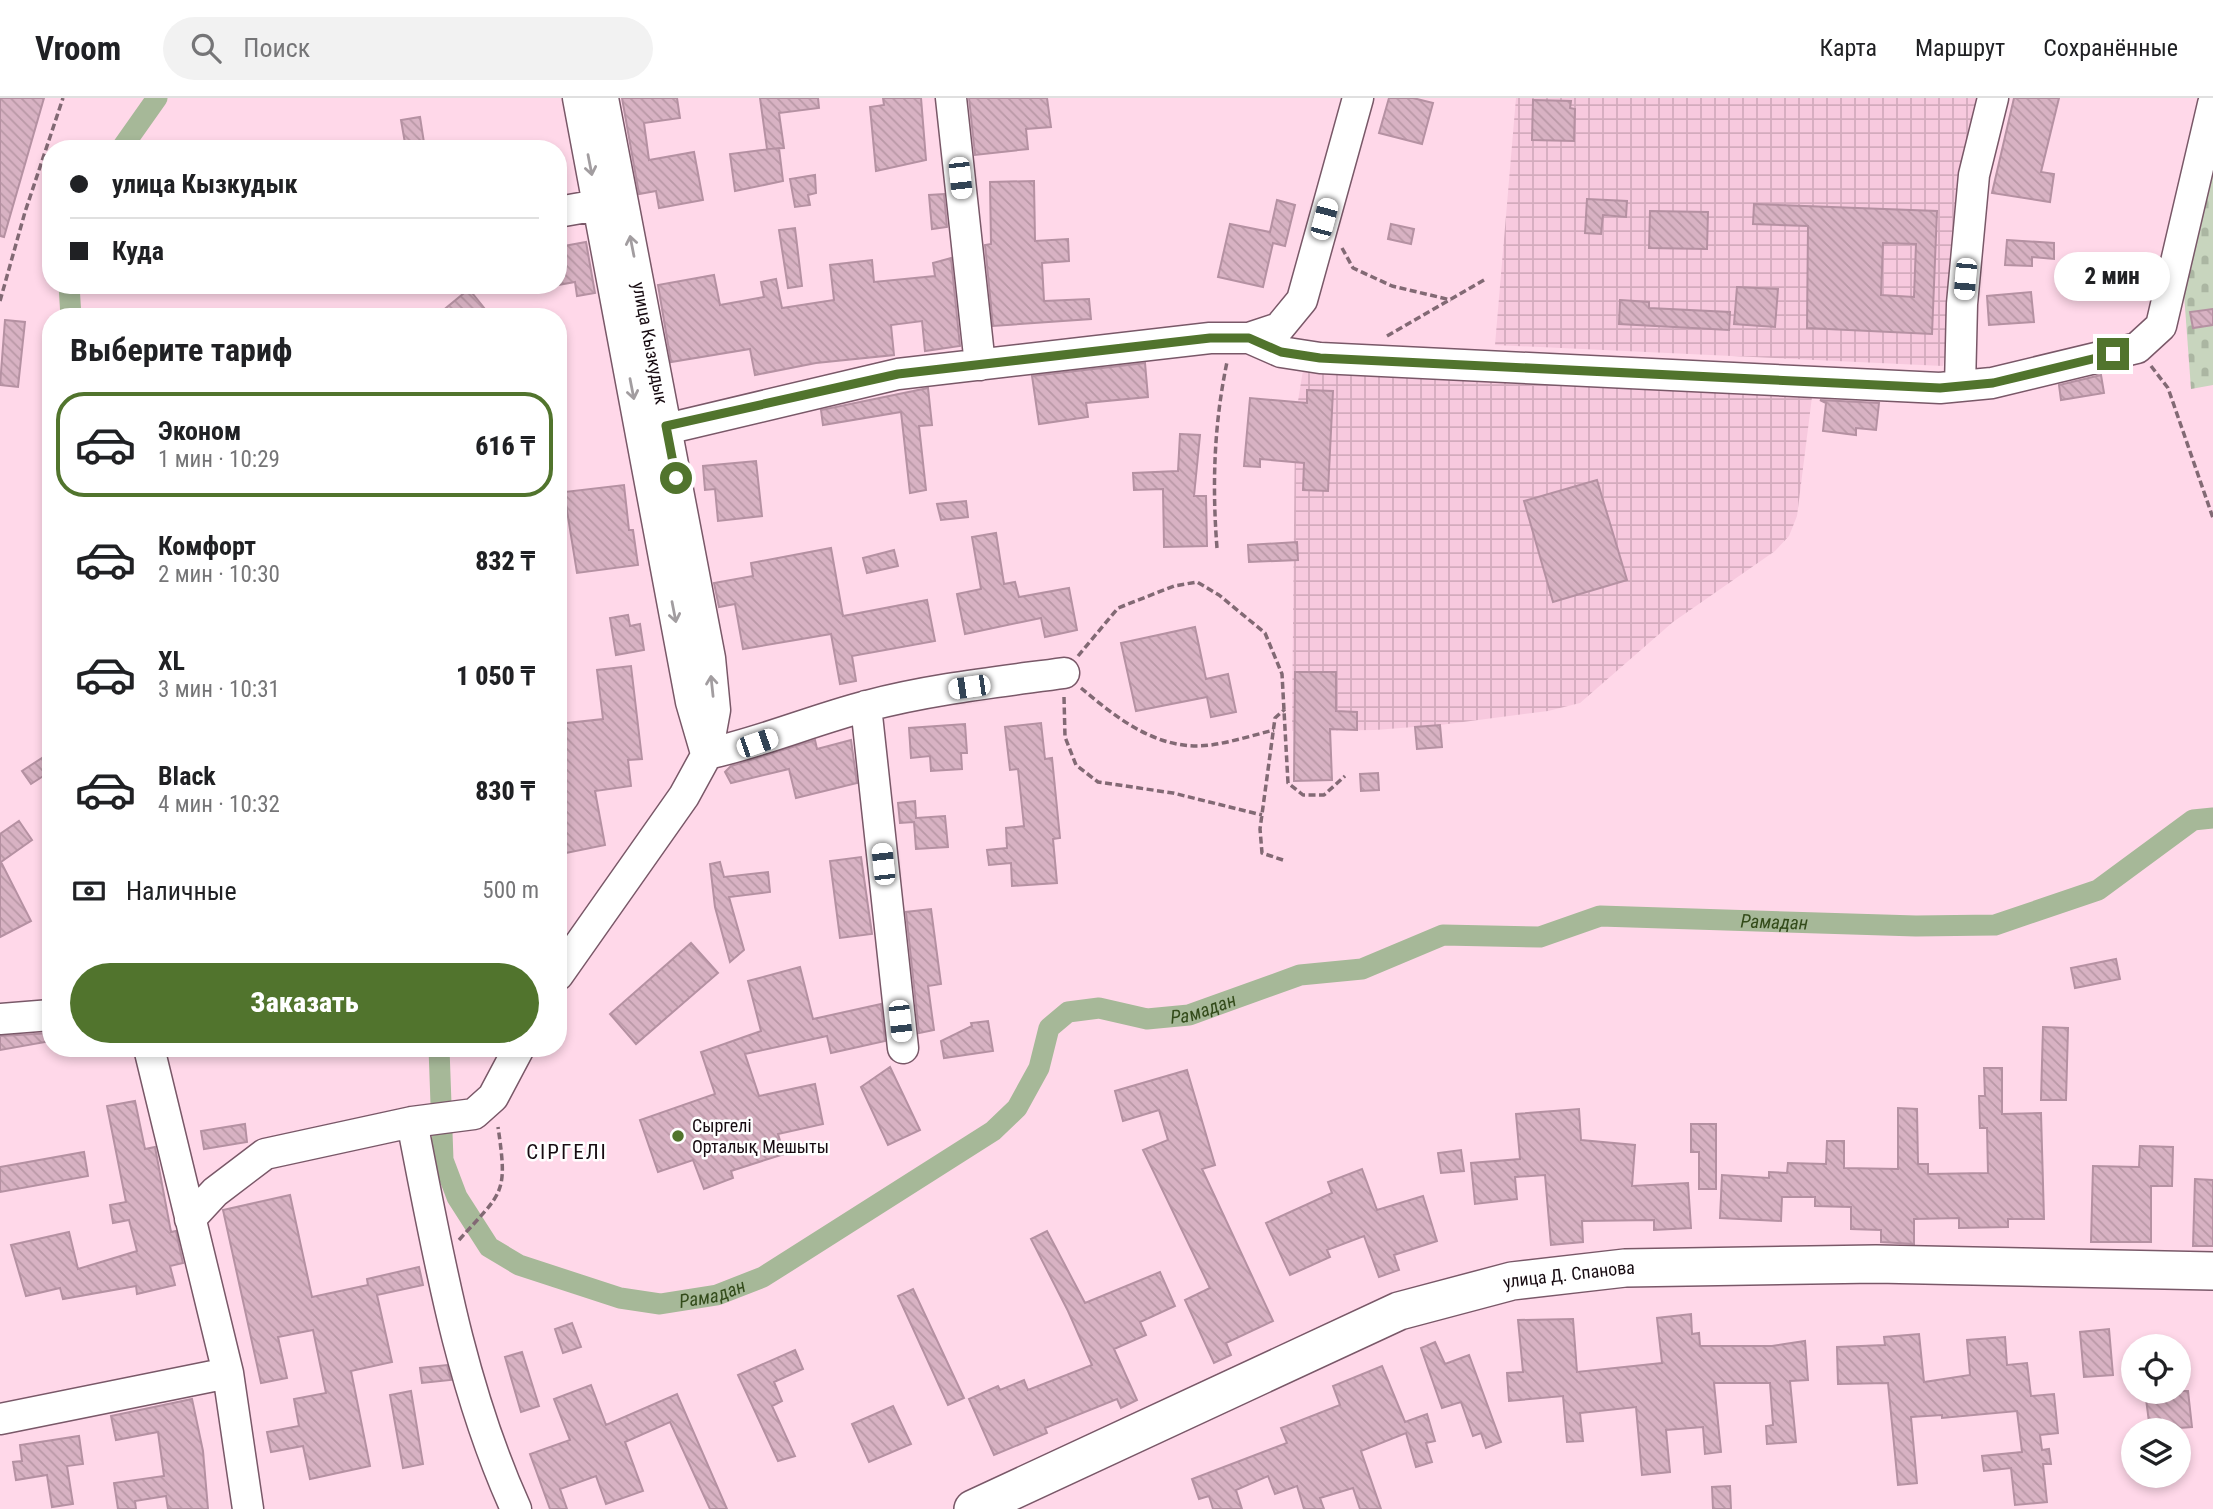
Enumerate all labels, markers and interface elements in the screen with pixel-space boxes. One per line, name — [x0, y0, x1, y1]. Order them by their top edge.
search box — [163, 17, 653, 80]
text: Vroom — [35, 29, 121, 68]
icon: search — [187, 29, 225, 67]
text: Поиск — [243, 33, 310, 63]
text: Карта — [1820, 34, 1877, 62]
text: Маршрут — [1915, 34, 2005, 62]
text: Сохранённые — [2043, 34, 2178, 62]
one-way arrow — [584, 153, 598, 176]
car — [948, 156, 973, 200]
text: улица Кызкудык — [112, 169, 298, 199]
car — [1309, 196, 1340, 242]
one-way arrow — [624, 235, 638, 258]
text: Куда — [112, 236, 164, 266]
callout: 2 мин — [2055, 252, 2171, 302]
car — [1953, 257, 1978, 301]
text: 2 мин — [2084, 263, 2140, 290]
street label: улица Кызкудык — [628, 280, 673, 406]
text: Выберите тариф — [70, 331, 292, 369]
route end — [2097, 338, 2129, 370]
one-way arrow — [626, 377, 640, 400]
icon: car — [74, 413, 137, 476]
text: Эконом — [158, 416, 241, 446]
text: 616 ₸ — [475, 431, 535, 461]
text: 1 мин · 10:29 — [158, 446, 280, 473]
route start — [660, 462, 692, 494]
icon: car — [74, 528, 137, 591]
text: Комфорт — [158, 531, 256, 561]
text: 832 ₸ — [475, 546, 535, 576]
text: 2 мин · 10:30 — [158, 561, 280, 588]
one-way arrow — [668, 600, 681, 623]
icon: car — [74, 643, 137, 706]
text: XL — [158, 646, 185, 676]
text: 1 050 ₸ — [456, 661, 535, 691]
car — [947, 674, 992, 700]
text: 3 мин · 10:31 — [158, 676, 280, 703]
one-way arrow — [706, 676, 719, 698]
car — [734, 726, 781, 760]
icon: car — [74, 758, 137, 821]
text: Black — [158, 761, 216, 791]
text: 830 ₸ — [475, 776, 535, 806]
text: 4 мин · 10:32 — [158, 791, 280, 818]
car — [871, 842, 896, 886]
icon: cash — [70, 872, 108, 910]
text: Наличные — [126, 876, 237, 906]
text: 500 m — [482, 877, 539, 904]
water label: Рамадан — [1740, 909, 1809, 935]
button: Заказать — [70, 963, 539, 1043]
water label: Рамадан — [1169, 988, 1239, 1029]
car — [888, 999, 913, 1043]
place label: Сыргелі Орталық Мешыты — [692, 1115, 829, 1157]
marker: Сыргелі Орталық Мешыты — [670, 1128, 686, 1144]
district label: СІРГЕЛІ — [526, 1140, 608, 1164]
street label: улица Д. Спанова — [1501, 1257, 1635, 1293]
water label: Рамадан — [677, 1274, 749, 1313]
map controls — [2121, 1334, 2191, 1488]
button: locate — [2121, 1334, 2191, 1404]
button: layers — [2121, 1418, 2191, 1488]

